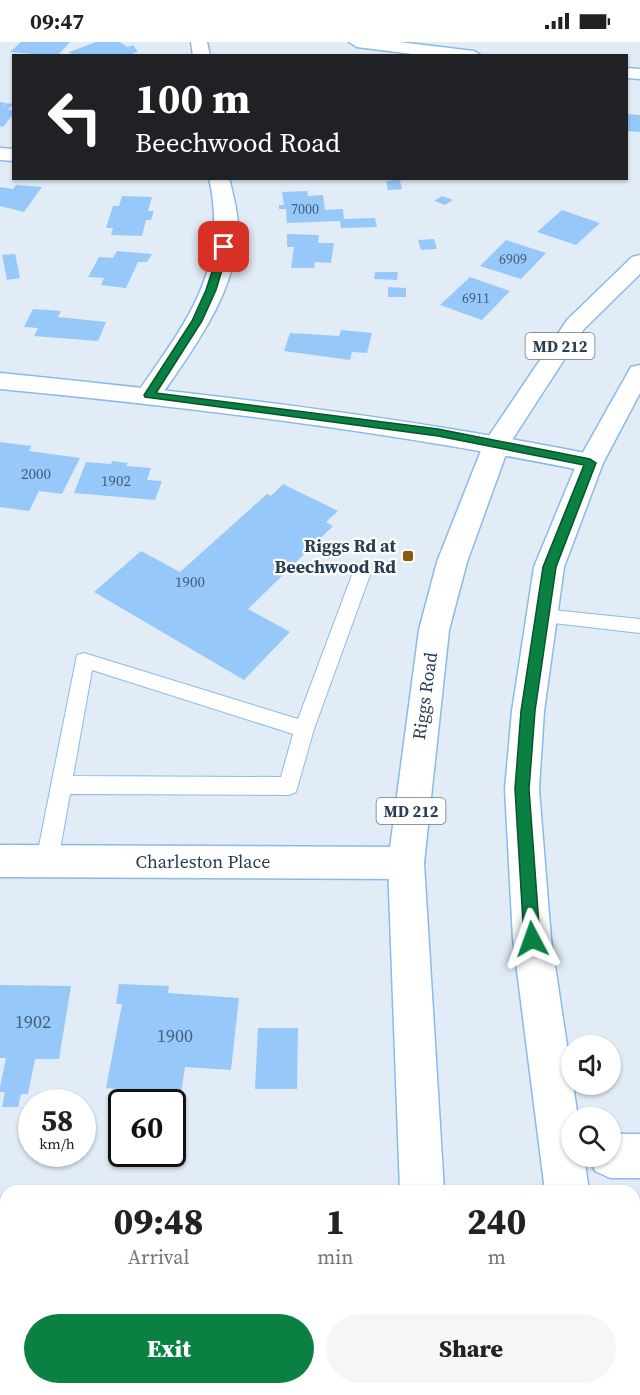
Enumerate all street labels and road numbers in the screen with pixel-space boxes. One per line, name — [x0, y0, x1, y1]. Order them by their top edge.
road number: MD 212 — [526, 333, 594, 359]
street label: Riggs Road — [406, 650, 443, 741]
road number: MD 212 — [376, 798, 446, 824]
street label: Charleston Place — [136, 849, 270, 874]

